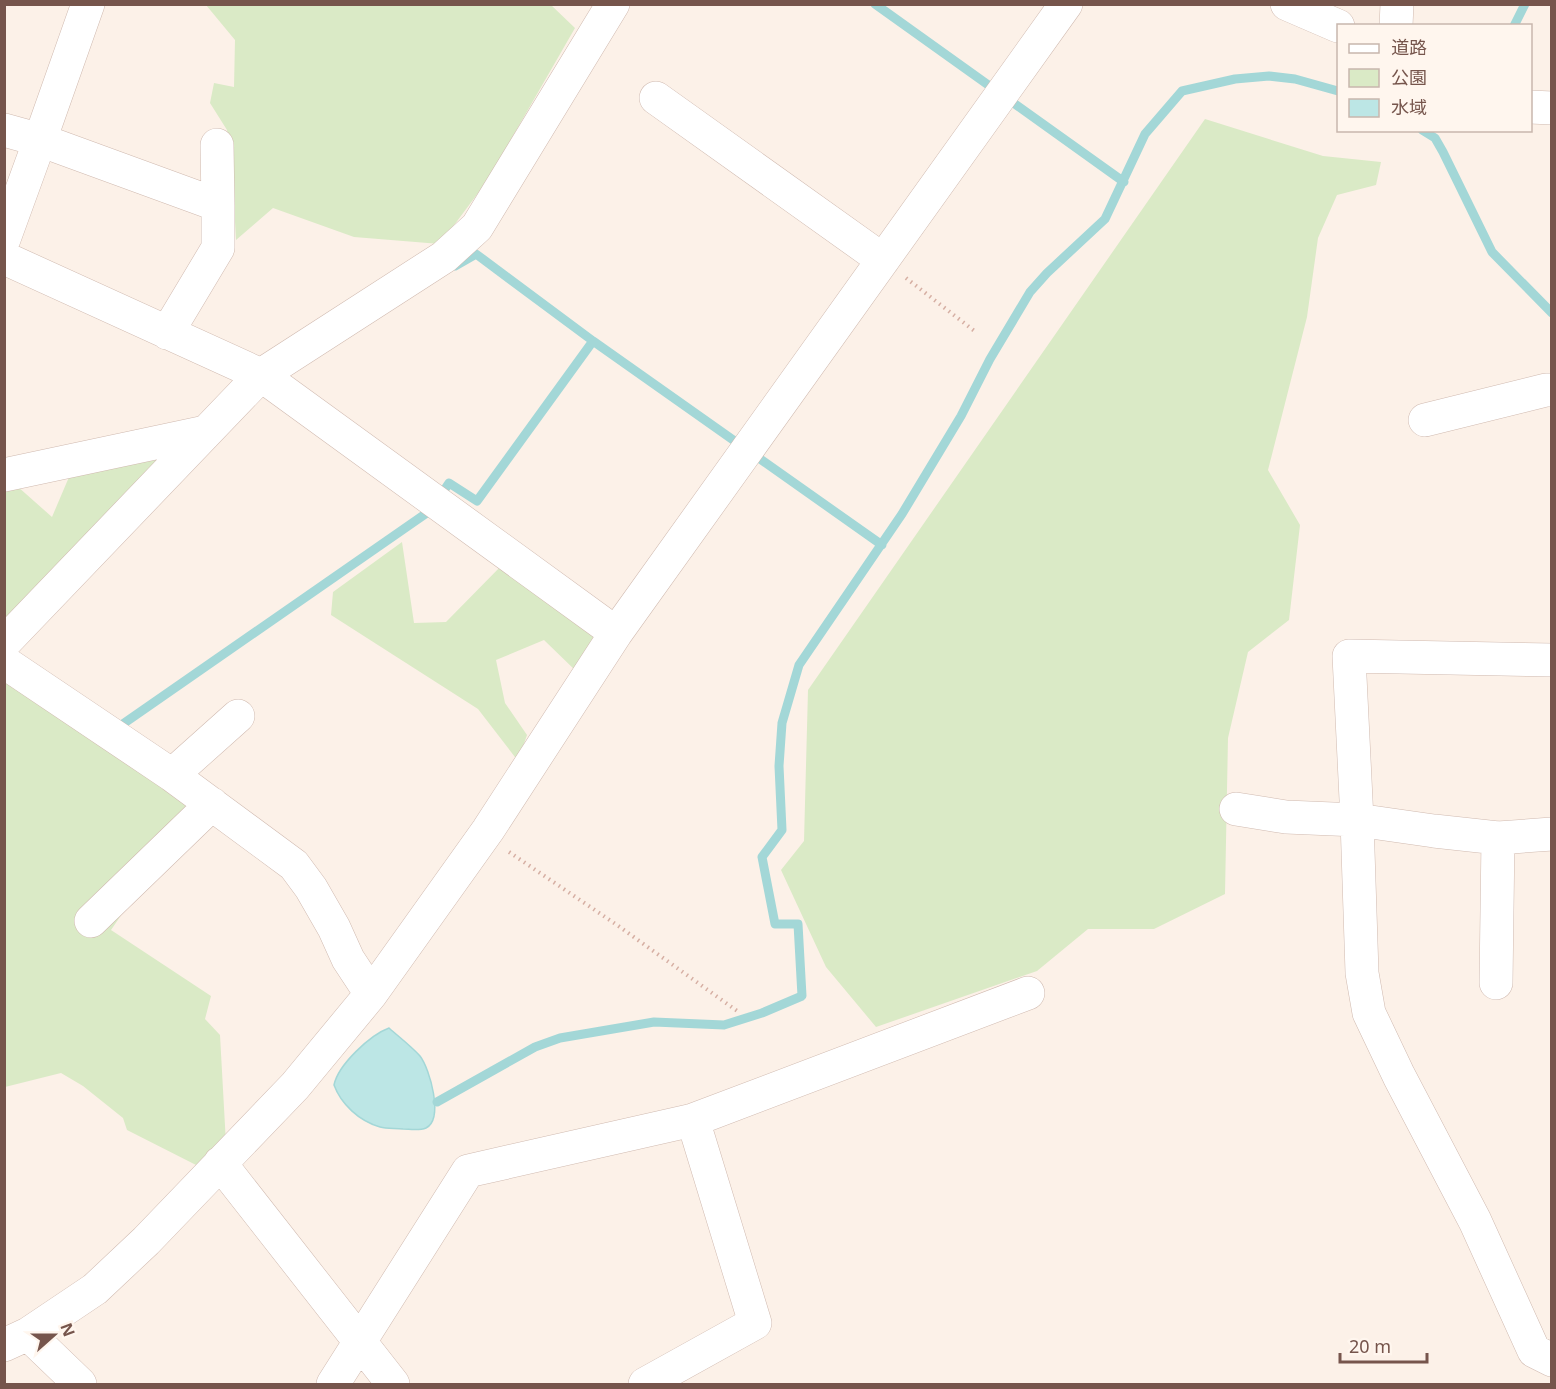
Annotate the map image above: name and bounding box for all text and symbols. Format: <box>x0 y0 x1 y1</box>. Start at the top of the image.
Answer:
legend <box>1337 24 1532 132</box>
text: 道路 <box>1391 35 1427 59</box>
text: 公園 <box>1391 65 1427 89</box>
text: 水域 <box>1391 95 1427 119</box>
north arrow <box>24 1305 84 1365</box>
text: N <box>55 1320 81 1340</box>
scale bar <box>1340 1326 1427 1364</box>
text: 20 m <box>1349 1334 1391 1358</box>

